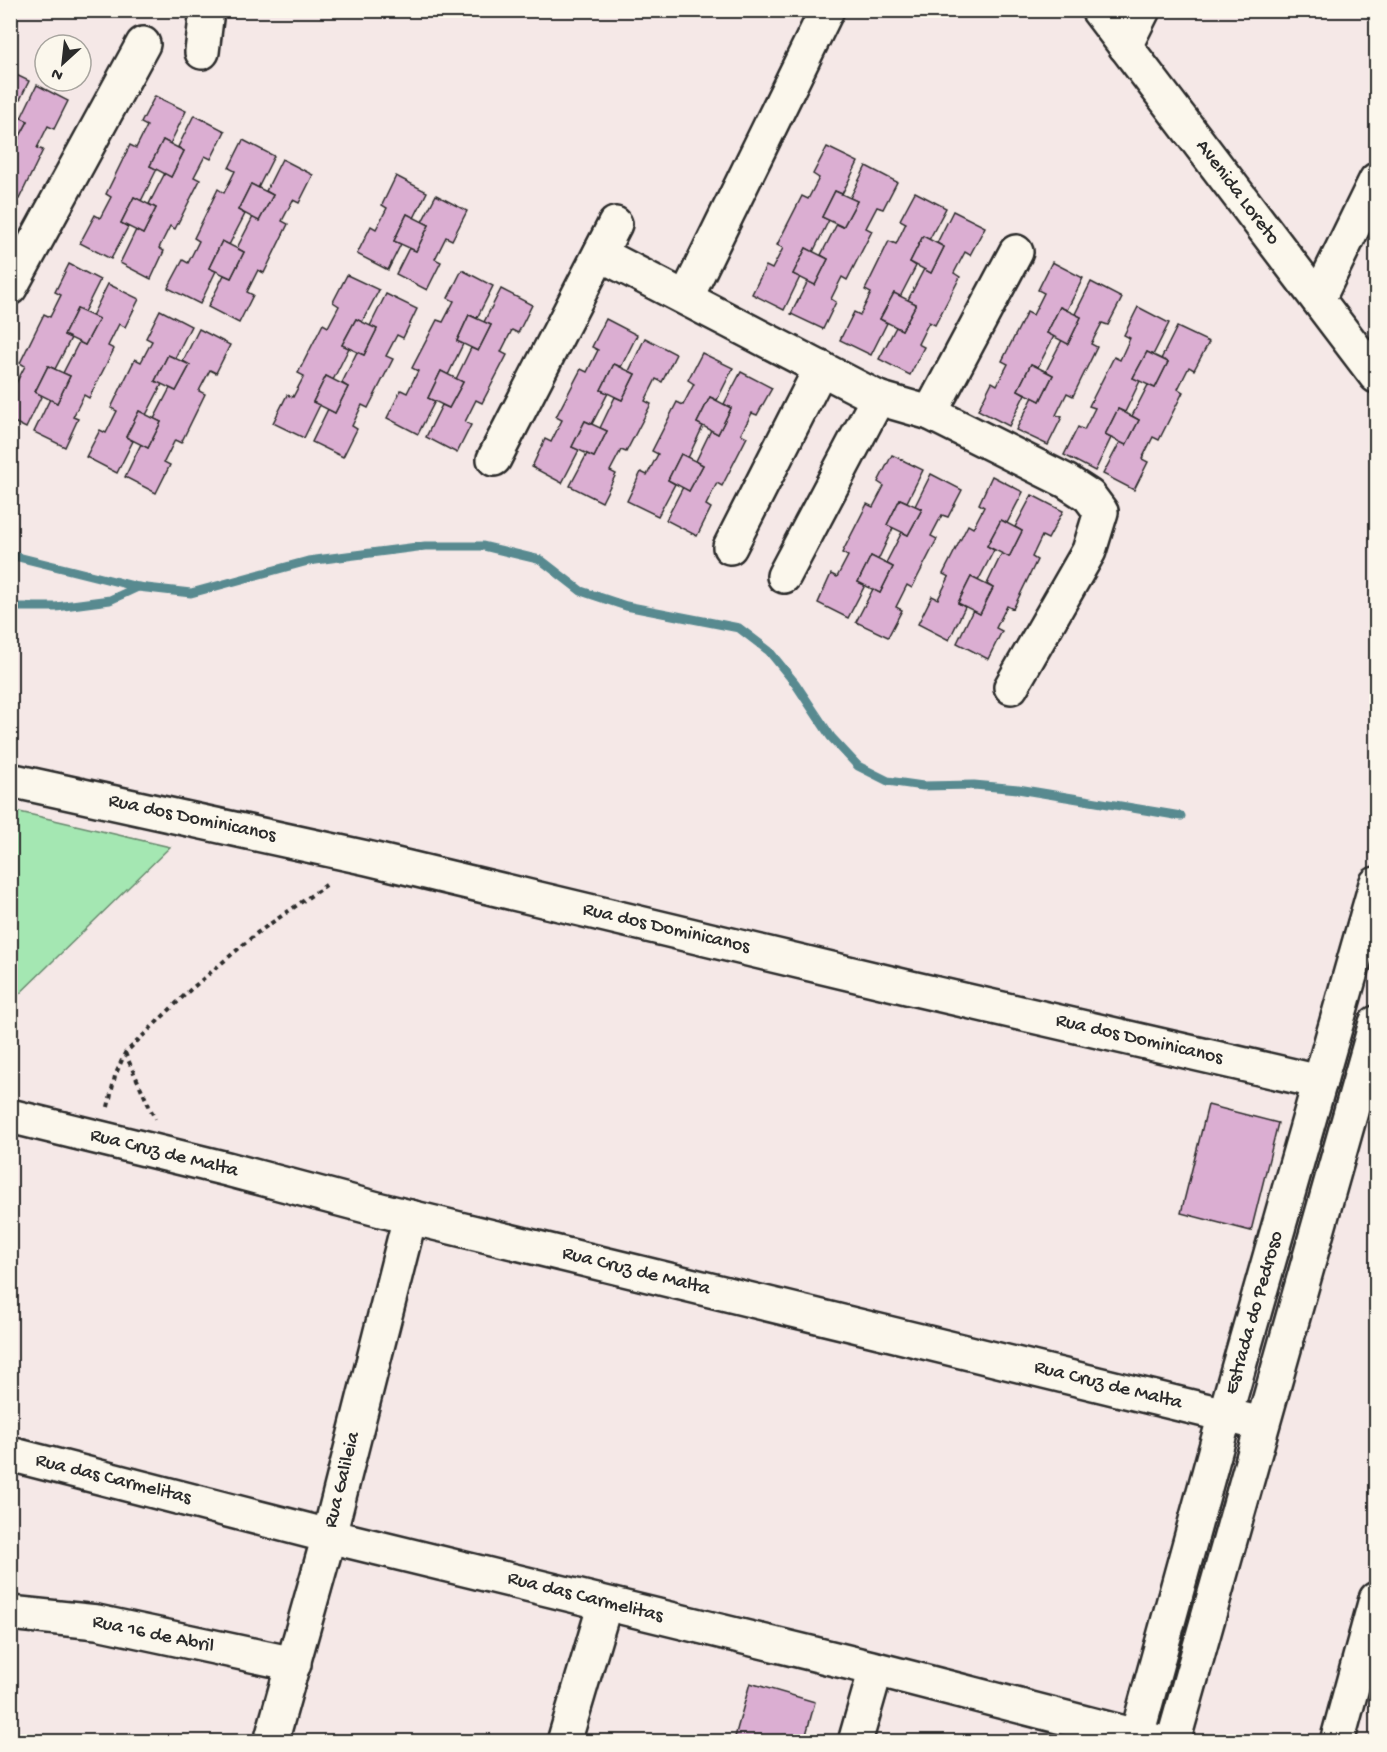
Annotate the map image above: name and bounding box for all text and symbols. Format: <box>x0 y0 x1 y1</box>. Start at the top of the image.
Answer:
north arrow <box>33 33 93 93</box>
text: N <box>48 62 67 84</box>
street label: Avenida Loreto <box>1190 136 1284 250</box>
street label: Rua dos Dominicanos <box>106 790 279 848</box>
street label: Rua dos Dominicanos <box>580 899 752 960</box>
street label: Rua dos Dominicanos <box>1053 1010 1225 1071</box>
street label: Rua Cruz de Malta <box>87 1124 241 1184</box>
street label: Estrada do Pedroso <box>1221 1229 1289 1397</box>
street label: Rua Cruz de Malta <box>559 1242 713 1302</box>
street label: Rua Cruz de Malta <box>1031 1356 1185 1416</box>
street label: Rua Galileia <box>320 1429 366 1530</box>
street label: Rua das Carmelitas <box>33 1450 194 1511</box>
street label: Rua das Carmelitas <box>505 1568 666 1629</box>
street label: Rua 16 de Abril <box>90 1611 216 1659</box>

